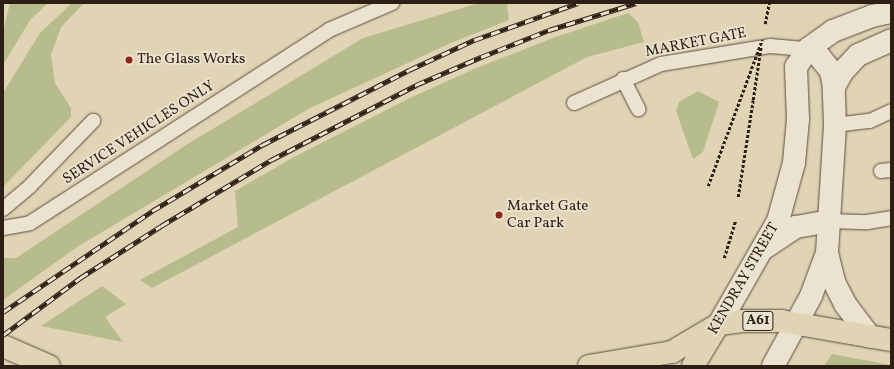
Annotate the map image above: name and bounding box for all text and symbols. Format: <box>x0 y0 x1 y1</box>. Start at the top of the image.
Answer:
street label: MARKET GATE <box>644 24 748 62</box>
place label: The Glass Works <box>137 51 246 69</box>
marker: The Glass Works <box>124 55 134 65</box>
street label: SERVICE VEHICLES ONLY <box>60 77 218 189</box>
place label: Market Gate Car Park <box>507 197 588 232</box>
marker: Market Gate Car Park <box>494 210 504 220</box>
street label: KENDRAY STREET <box>705 220 783 338</box>
road number: A61 <box>742 309 774 333</box>

